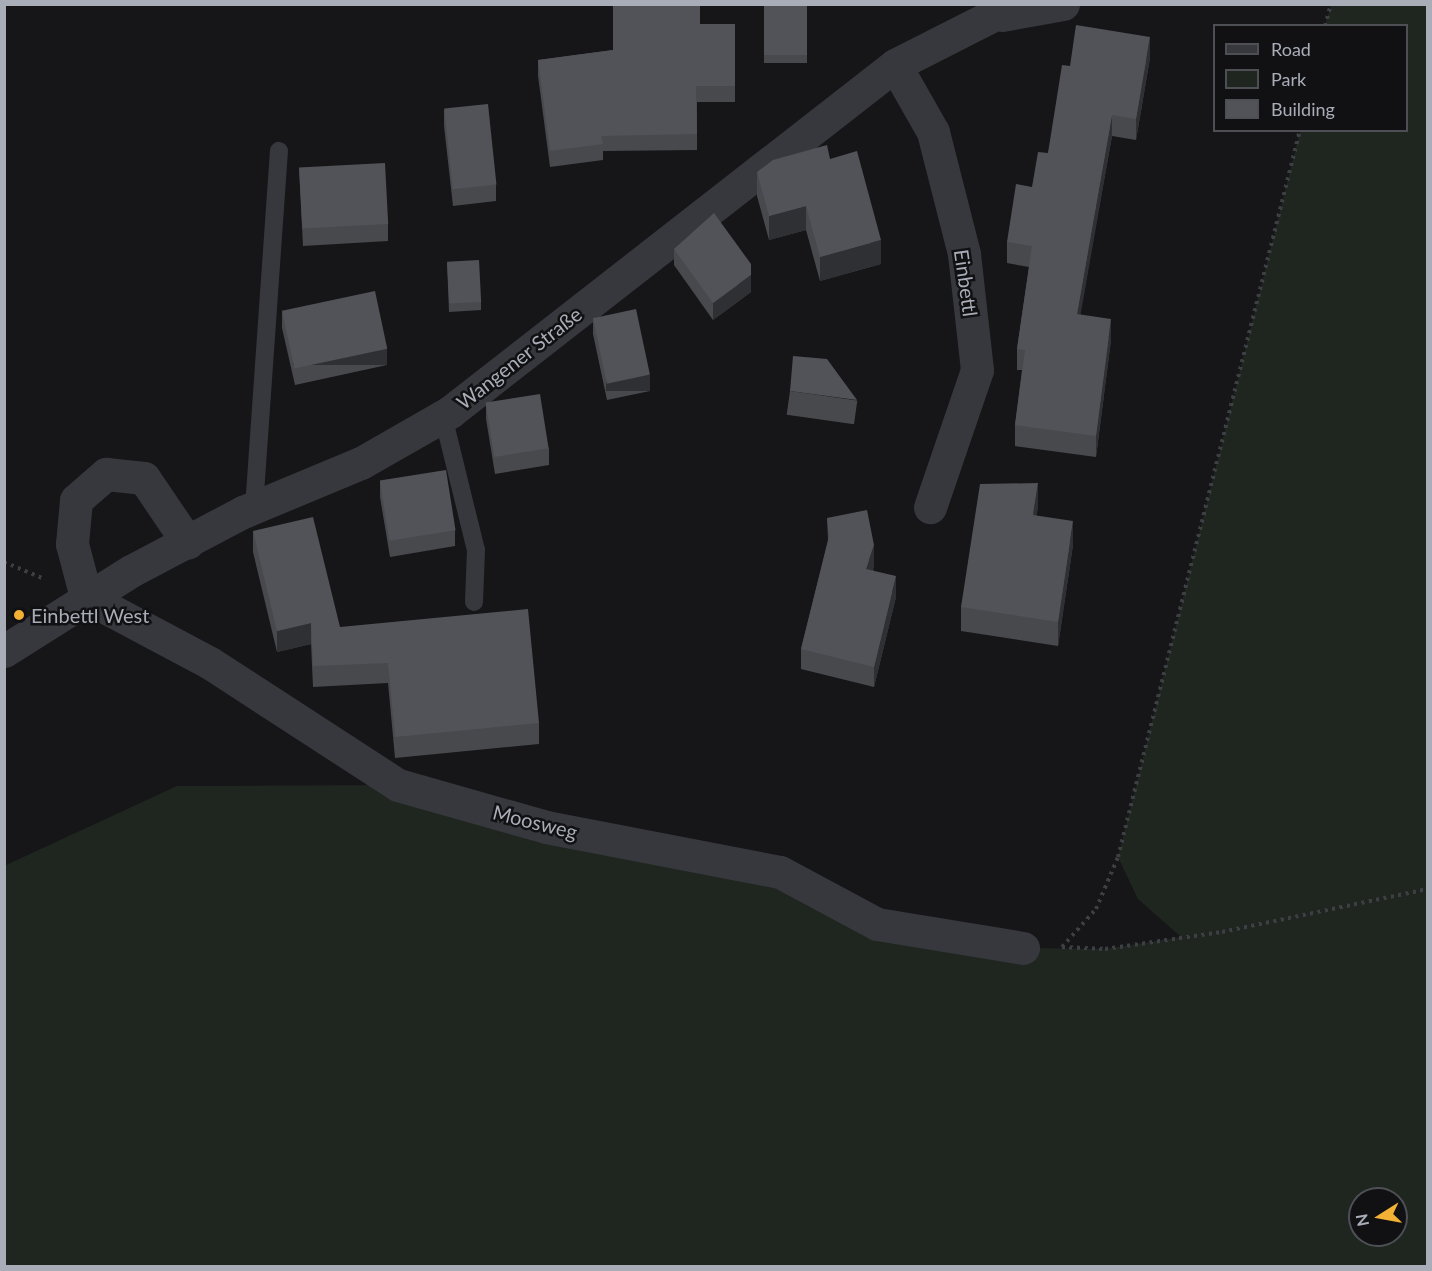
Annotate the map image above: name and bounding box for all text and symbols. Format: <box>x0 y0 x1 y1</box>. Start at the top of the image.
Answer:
legend <box>1213 24 1408 132</box>
text: Road <box>1271 38 1311 60</box>
text: Park <box>1271 68 1306 90</box>
text: Building <box>1271 98 1335 120</box>
street label: Einbettl <box>949 248 983 318</box>
street label: Wangener Straße <box>452 302 586 414</box>
place label: Einbettl West <box>31 603 150 627</box>
marker: Einbettl West <box>12 608 26 622</box>
street label: Moosweg <box>490 800 580 844</box>
north arrow <box>1348 1187 1408 1247</box>
text: N <box>1351 1212 1372 1228</box>

